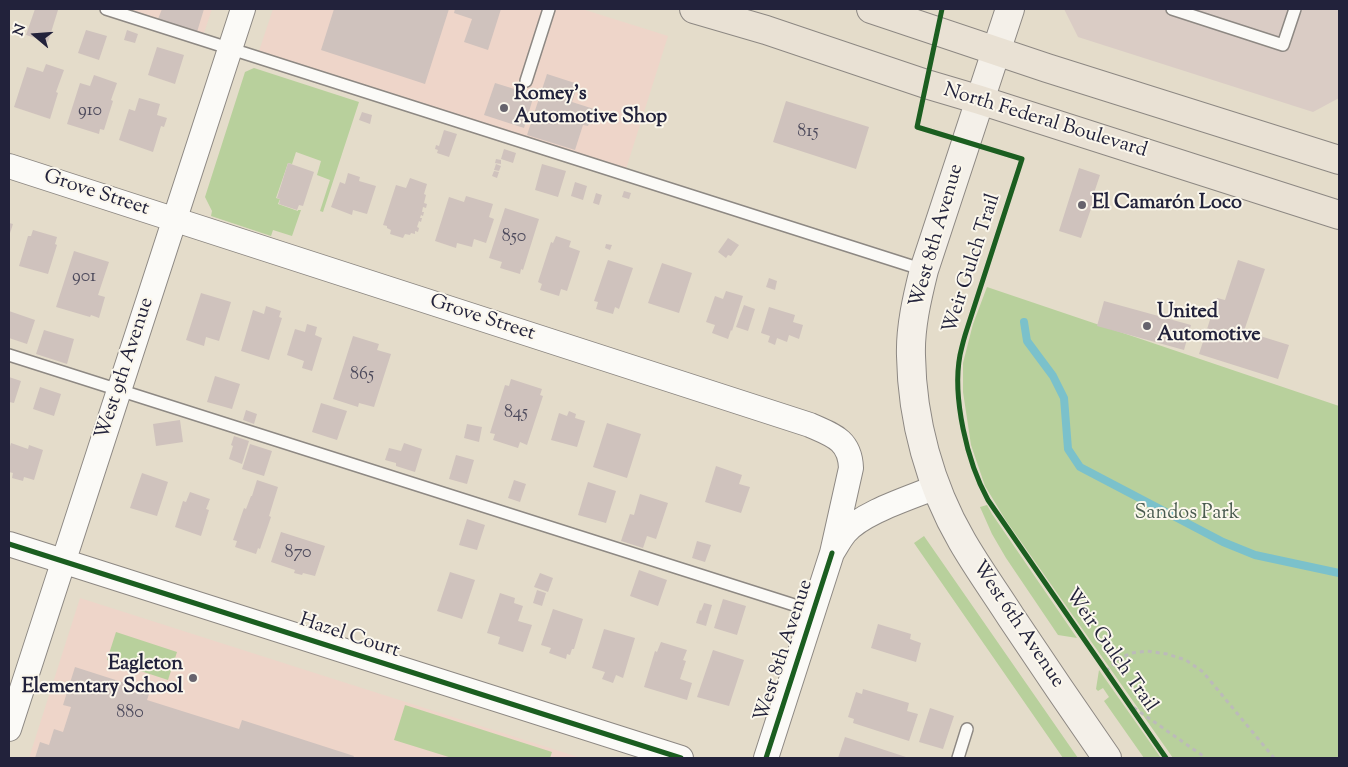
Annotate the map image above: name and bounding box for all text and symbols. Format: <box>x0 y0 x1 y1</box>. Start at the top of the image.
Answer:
north arrow <box>10 10 60 60</box>
text: N <box>9 22 32 39</box>
street label: North Federal Boulevard <box>940 80 1150 164</box>
place label: Romey's Automotive Shop <box>514 84 667 131</box>
house number: 910 <box>78 101 102 123</box>
marker: Romey's Automotive Shop <box>498 102 510 114</box>
house number: 815 <box>797 122 819 144</box>
street label: West 8th Avenue <box>906 161 970 311</box>
street label: Grove Street <box>40 166 152 222</box>
street label: Weir Gulch Trail <box>939 191 1007 337</box>
place label: El Camarón Loco <box>1092 193 1242 217</box>
marker: El Camarón Loco <box>1076 199 1088 211</box>
house number: 850 <box>502 227 526 249</box>
house number: 901 <box>72 267 96 289</box>
street label: Grove Street <box>426 291 538 347</box>
street label: West 9th Avenue <box>92 295 160 443</box>
place label: United Automotive <box>1157 302 1261 349</box>
marker: United Automotive <box>1141 320 1153 332</box>
house number: 865 <box>350 365 374 387</box>
house number: 845 <box>504 403 528 425</box>
park label: Sandos Park <box>1134 503 1240 527</box>
house number: 870 <box>284 543 312 565</box>
street label: West 6th Avenue <box>966 557 1068 693</box>
street label: West 8th Avenue <box>751 577 819 725</box>
street label: Weir Gulch Trail <box>1058 585 1162 717</box>
street label: Hazel Court <box>296 610 402 664</box>
place label: Eagleton Elementary School <box>22 654 183 701</box>
marker: Eagleton Elementary School <box>187 672 199 684</box>
house number: 880 <box>116 703 144 725</box>

